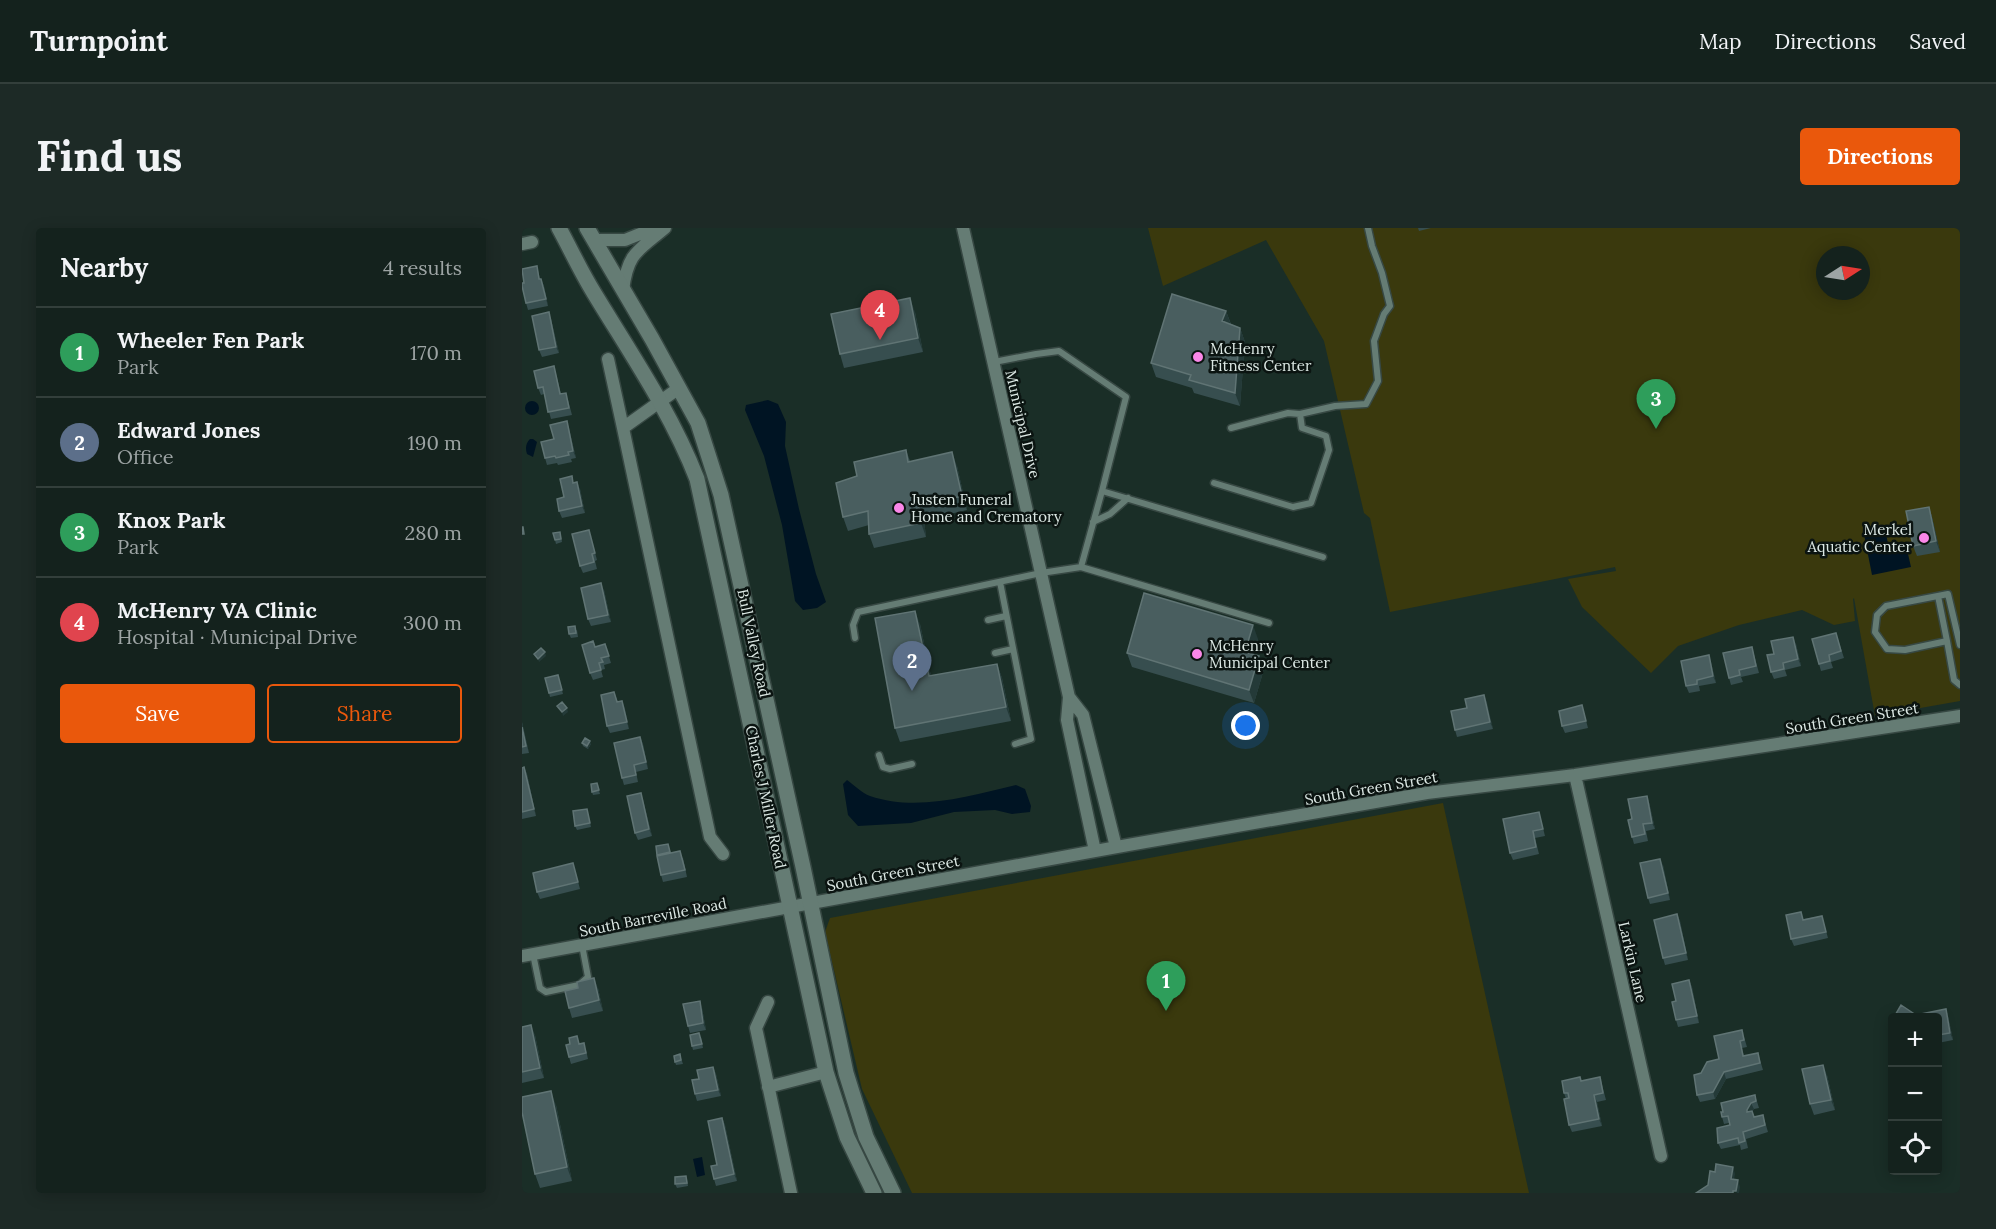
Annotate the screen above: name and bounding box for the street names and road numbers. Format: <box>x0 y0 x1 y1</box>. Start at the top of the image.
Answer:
street label: Municipal Drive <box>1001 368 1045 480</box>
street label: Bull Valley Road <box>733 587 775 699</box>
street label: South Green Street <box>1784 698 1920 738</box>
street label: Charles J Miller Road <box>742 724 790 870</box>
street label: South Green Street <box>1303 767 1439 809</box>
street label: South Green Street <box>825 851 961 895</box>
street label: South Barreville Road <box>578 893 728 941</box>
street label: Larkin Lane <box>1614 920 1652 1004</box>

